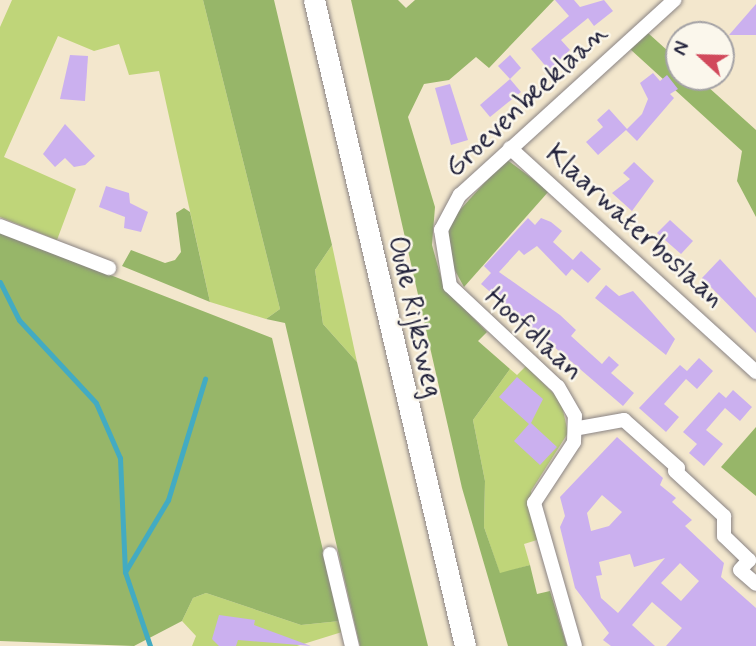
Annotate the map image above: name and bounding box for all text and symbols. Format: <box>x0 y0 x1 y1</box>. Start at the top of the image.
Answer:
street label: Groevenbeeklaan <box>439 17 615 185</box>
north arrow <box>665 21 735 91</box>
text: N <box>668 38 696 59</box>
street label: Klaarwaterboslaan <box>538 138 730 316</box>
street label: Oude Rijksweg <box>379 232 449 402</box>
street label: Hoofdlaan <box>477 281 589 389</box>

